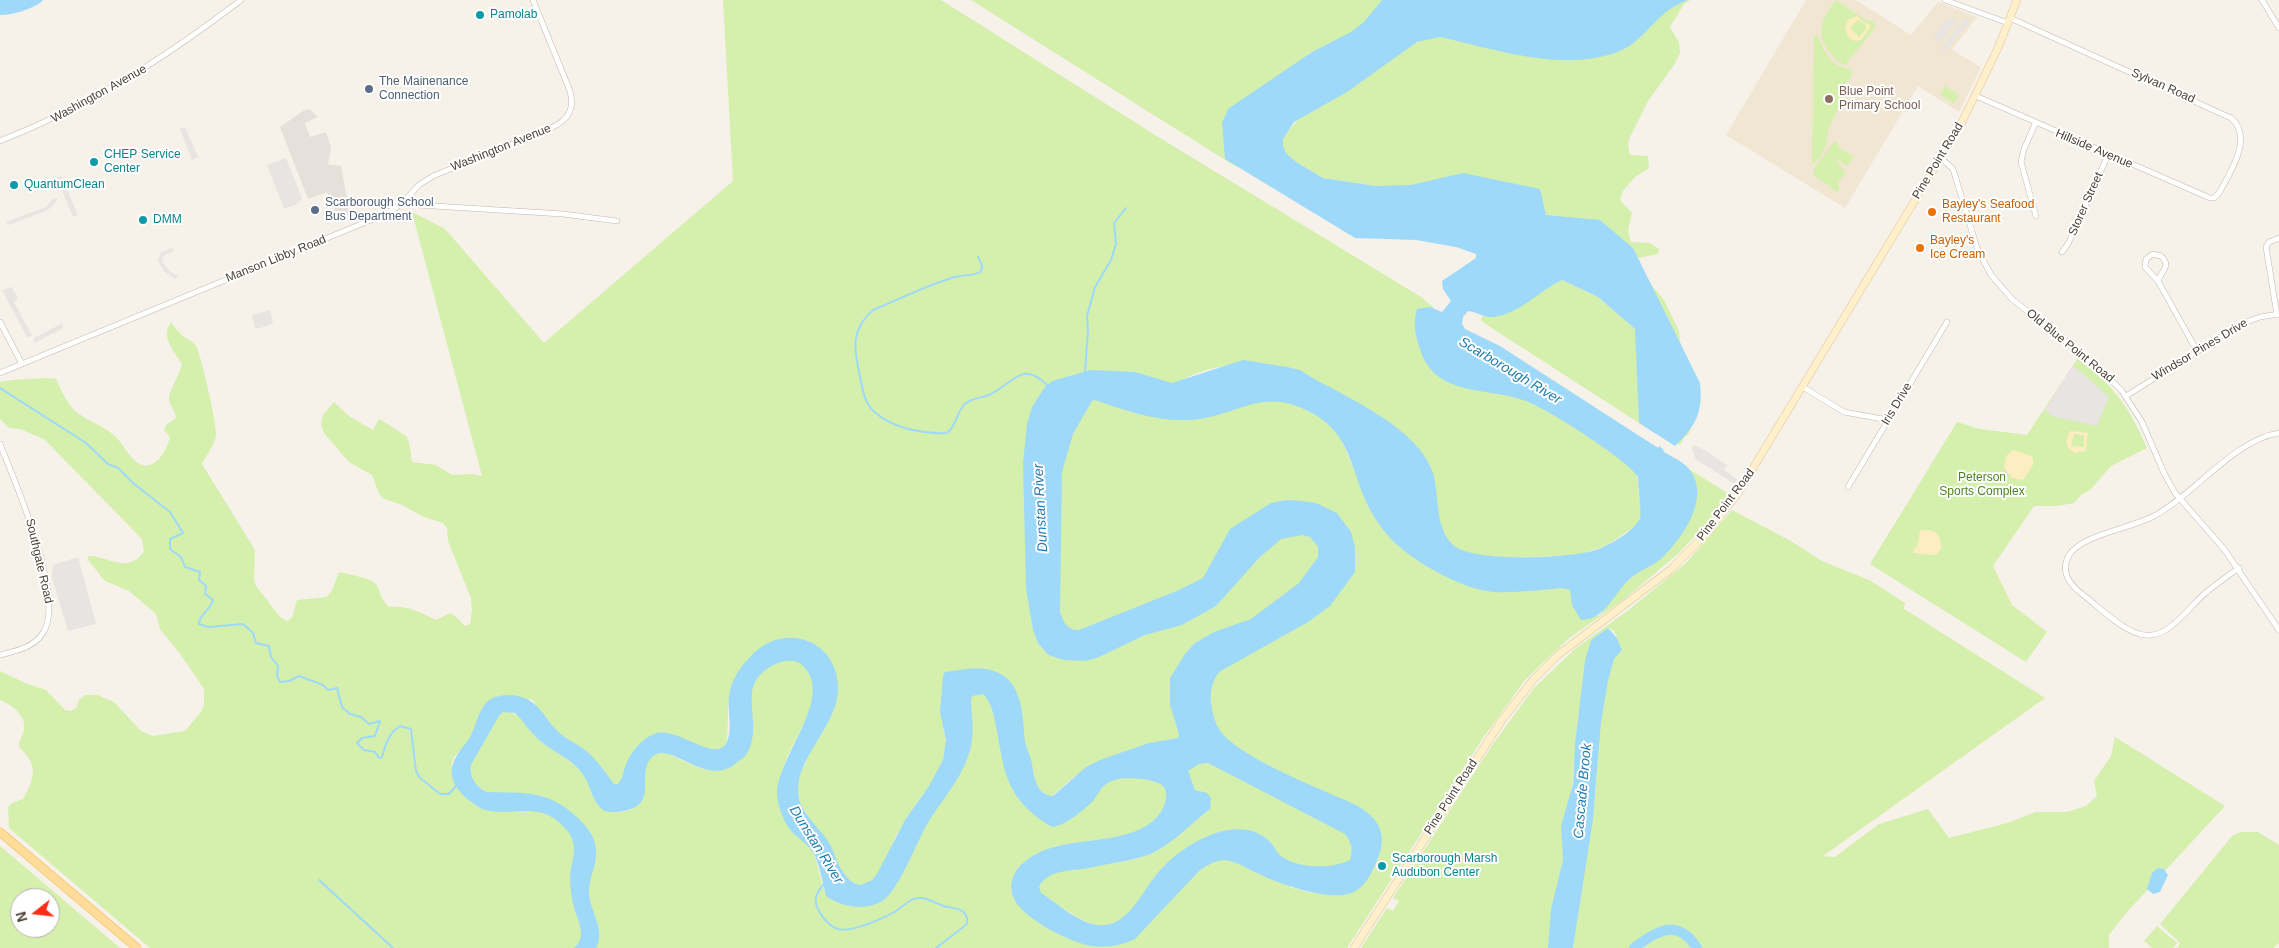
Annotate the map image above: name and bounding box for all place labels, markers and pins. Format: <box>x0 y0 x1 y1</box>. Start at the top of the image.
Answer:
place label: Pamolab <box>490 8 537 22</box>
marker: Pamolab <box>474 9 486 21</box>
place label: The Mainenance Connection <box>379 75 468 103</box>
marker: The Mainenance Connection <box>363 83 375 95</box>
place label: Blue Point Primary School <box>1839 85 1920 113</box>
marker: Blue Point Primary School <box>1823 93 1835 105</box>
place label: CHEP Service Center <box>104 148 181 176</box>
marker: CHEP Service Center <box>88 156 100 168</box>
place label: QuantumClean <box>24 178 105 192</box>
marker: QuantumClean <box>8 179 20 191</box>
place label: Scarborough School Bus Department <box>325 196 434 224</box>
place label: Bayley's Seafood Restaurant <box>1942 198 2034 226</box>
marker: Scarborough School Bus Department <box>309 204 321 216</box>
marker: Bayley's Seafood Restaurant <box>1926 206 1938 218</box>
place label: DMM <box>153 213 182 227</box>
marker: DMM <box>137 214 149 226</box>
place label: Bayley's Ice Cream <box>1930 234 1985 262</box>
marker: Bayley's Ice Cream <box>1914 242 1926 254</box>
place label: Scarborough Marsh Audubon Center <box>1392 852 1497 880</box>
marker: Scarborough Marsh Audubon Center <box>1376 860 1388 872</box>

